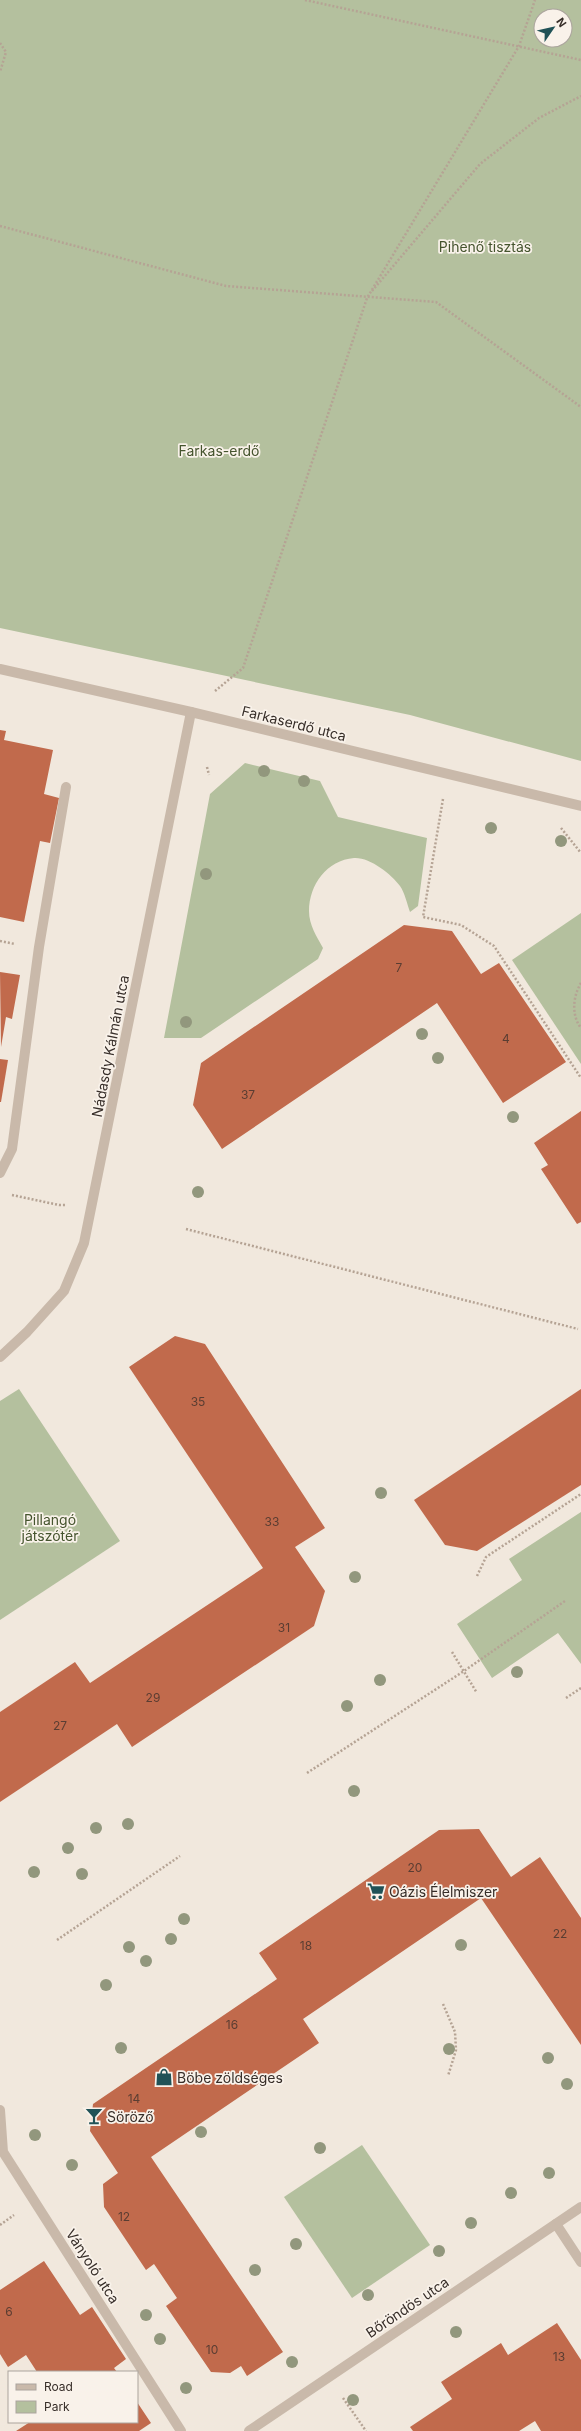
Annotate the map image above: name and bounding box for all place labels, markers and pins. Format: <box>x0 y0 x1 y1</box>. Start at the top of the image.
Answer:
supermarket icon: Oázis Élelmiszer <box>366 1881 386 1901</box>
place label: Oázis Élelmiszer <box>389 1883 497 1900</box>
shop icon: Böbe zöldséges <box>154 2067 174 2087</box>
place label: Böbe zöldséges <box>177 2069 283 2086</box>
bar icon: Söröző <box>84 2106 104 2126</box>
place label: Söröző <box>107 2108 154 2125</box>

